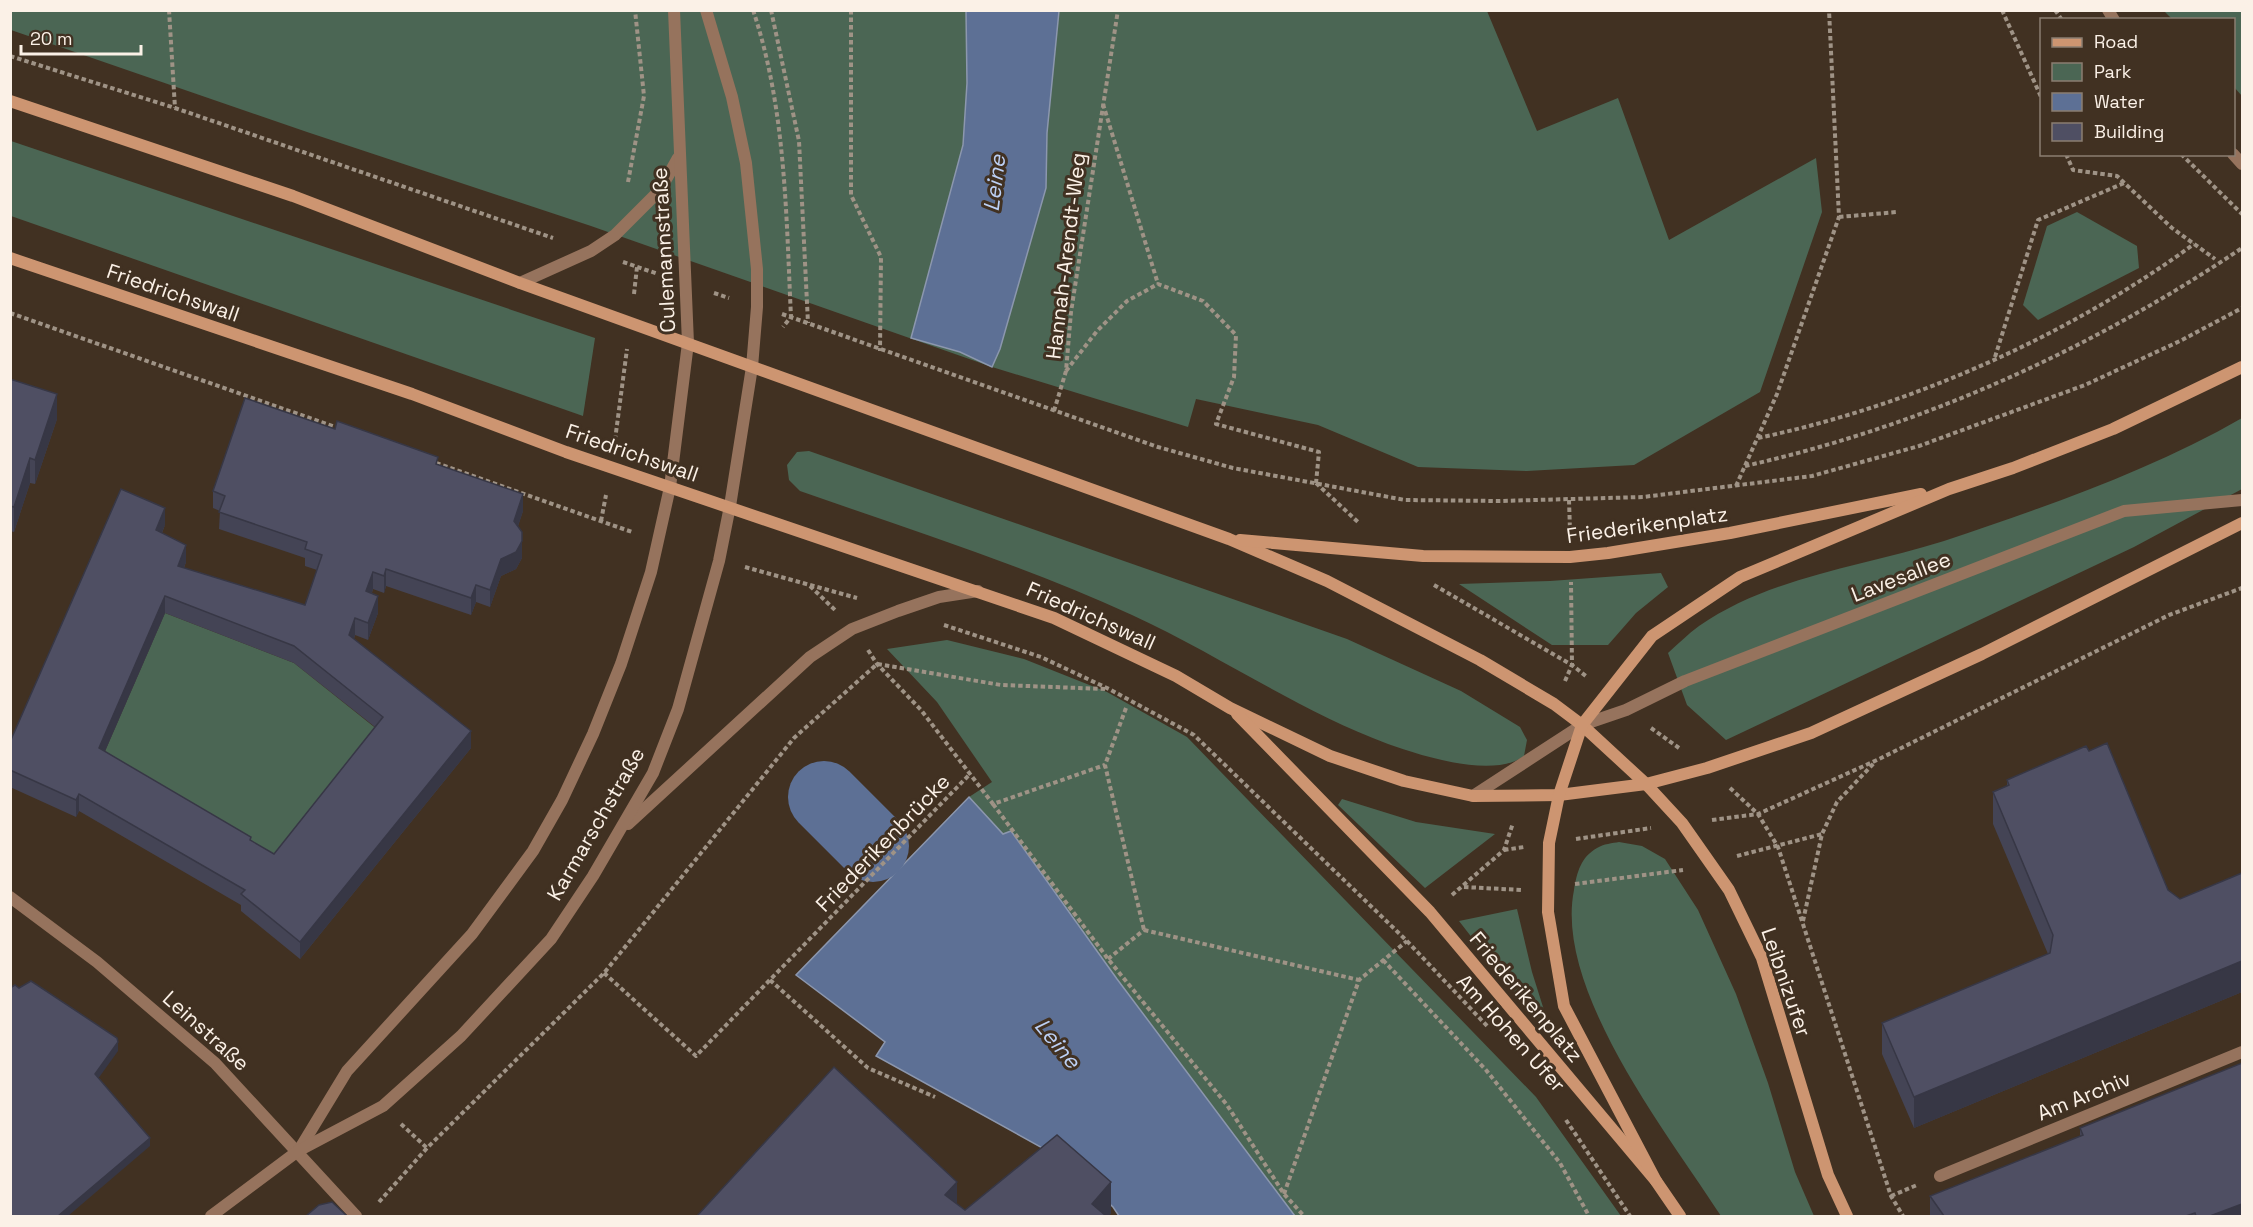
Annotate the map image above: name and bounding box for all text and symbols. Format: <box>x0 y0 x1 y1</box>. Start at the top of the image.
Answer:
scale bar <box>21 18 141 56</box>
legend <box>2040 18 2235 156</box>
text: 20 m <box>30 27 73 50</box>
text: Road <box>2094 30 2138 53</box>
text: Park <box>2094 60 2132 83</box>
text: Water <box>2094 90 2145 113</box>
text: Building <box>2094 120 2164 143</box>
street label: Hannah-Arendt-Weg <box>1039 151 1092 361</box>
water label: Leine <box>977 152 1011 213</box>
street label: Culemannstraße <box>646 167 681 333</box>
street label: Friedrichswall <box>103 257 243 328</box>
street label: Friedrichswall <box>562 417 702 488</box>
street label: Friederikenplatz <box>1565 500 1729 549</box>
street label: Lavesallee <box>1847 545 1954 608</box>
street label: Friedrichswall <box>1022 575 1160 656</box>
street label: Karmarschstraße <box>541 742 650 905</box>
street label: Friederikenbrücke <box>810 768 956 917</box>
street label: Leibnizufer <box>1755 924 1818 1040</box>
street label: Friederikenplatz <box>1464 926 1589 1068</box>
street label: Am Hohen Ufer <box>1451 968 1572 1098</box>
street label: Leinstraße <box>157 985 255 1077</box>
water label: Leine <box>1029 1012 1088 1075</box>
street label: Am Archiv <box>2033 1064 2135 1127</box>

